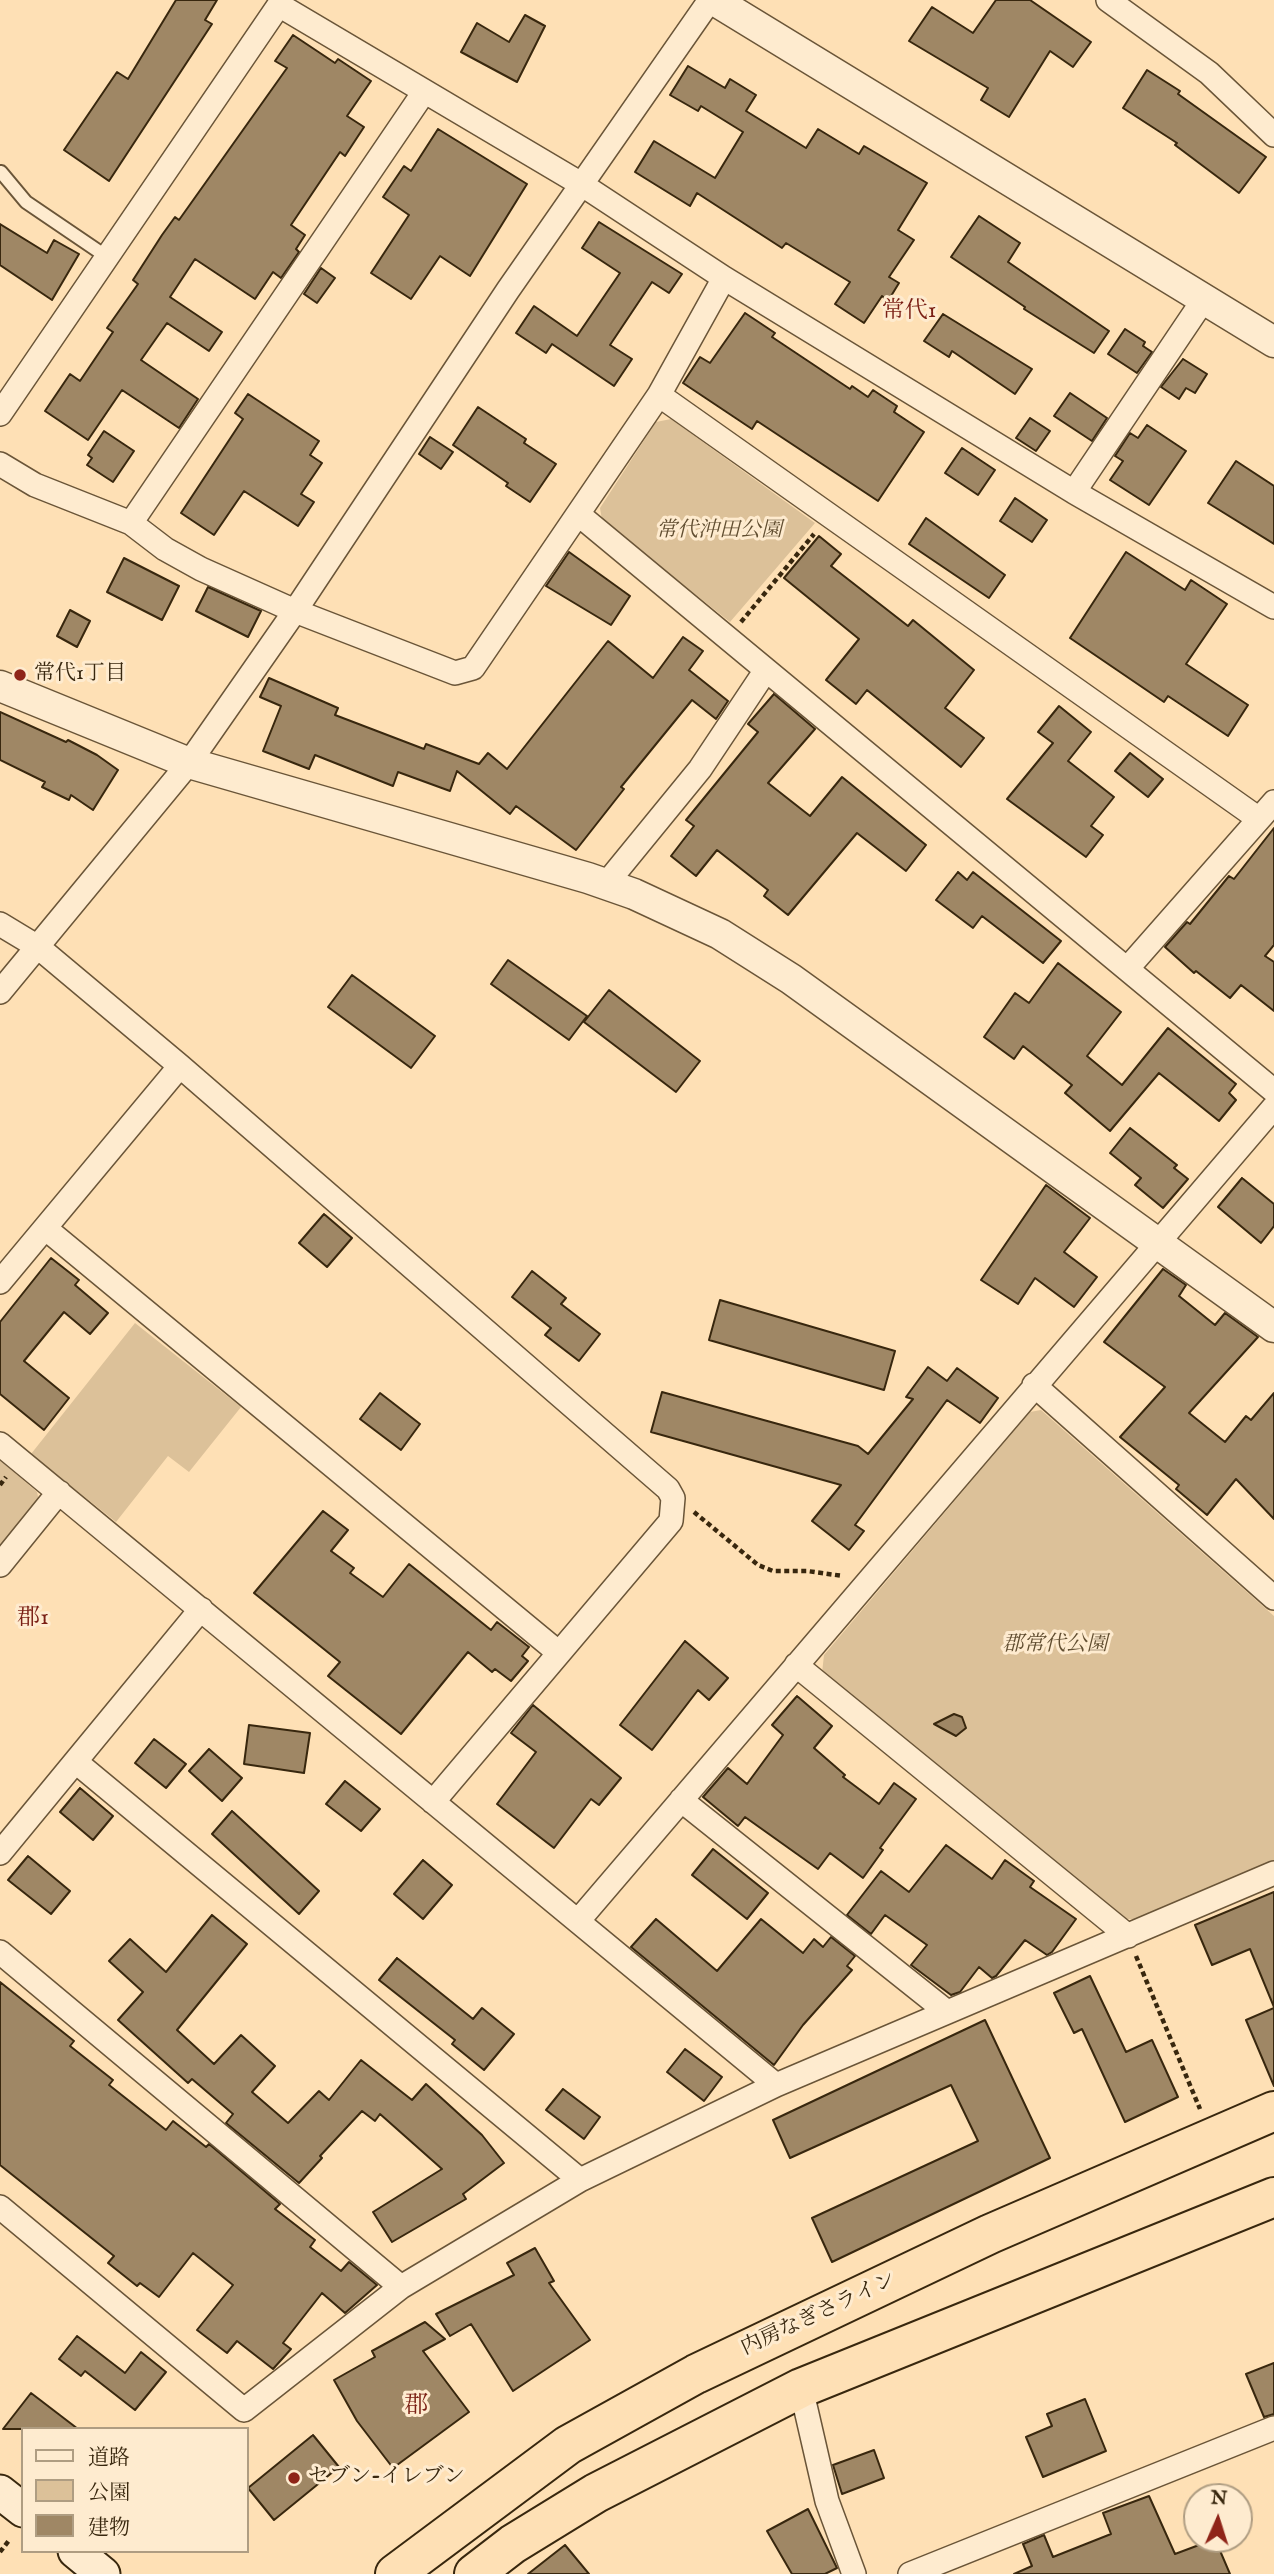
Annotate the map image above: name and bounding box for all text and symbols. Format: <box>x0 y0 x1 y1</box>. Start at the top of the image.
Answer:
district label: 常代1 <box>882 298 936 326</box>
park label: 常代沖田公園 <box>656 519 782 545</box>
place label: 常代1丁目 <box>34 662 126 688</box>
marker: 常代1丁目 <box>12 667 28 683</box>
district label: 郡1 <box>17 1605 49 1633</box>
park label: 郡常代公園 <box>1003 1633 1107 1659</box>
street label: 内房なぎさライン <box>738 2268 900 2362</box>
district label: 郡 <box>404 2393 428 2421</box>
legend <box>21 2427 248 2553</box>
text: 道路 <box>88 2445 130 2472</box>
place label: セブン-イレブン <box>308 2465 465 2491</box>
marker: セブン-イレブン <box>286 2470 302 2486</box>
text: 公園 <box>88 2480 130 2507</box>
north arrow <box>1183 2483 1253 2553</box>
text: N <box>1210 2487 1228 2511</box>
text: 建物 <box>88 2515 130 2542</box>

